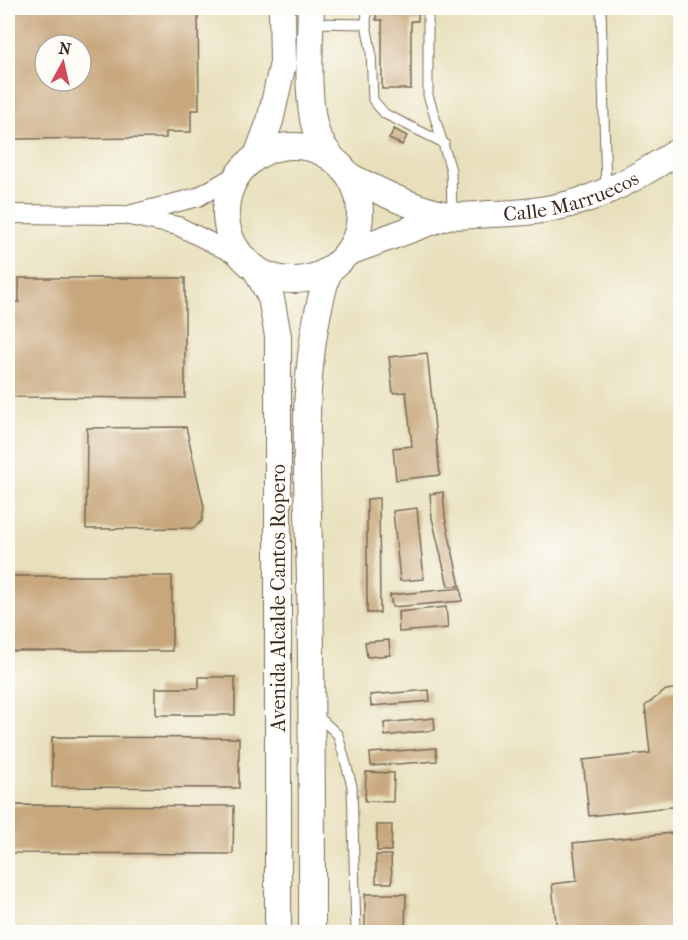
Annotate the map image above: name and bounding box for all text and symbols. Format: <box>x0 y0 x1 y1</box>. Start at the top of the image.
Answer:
north arrow <box>33 33 93 93</box>
text: N <box>58 38 73 59</box>
street label: Calle Marruecos <box>503 166 642 225</box>
street label: Avenida Alcalde Cantos Ropero <box>267 464 290 733</box>

